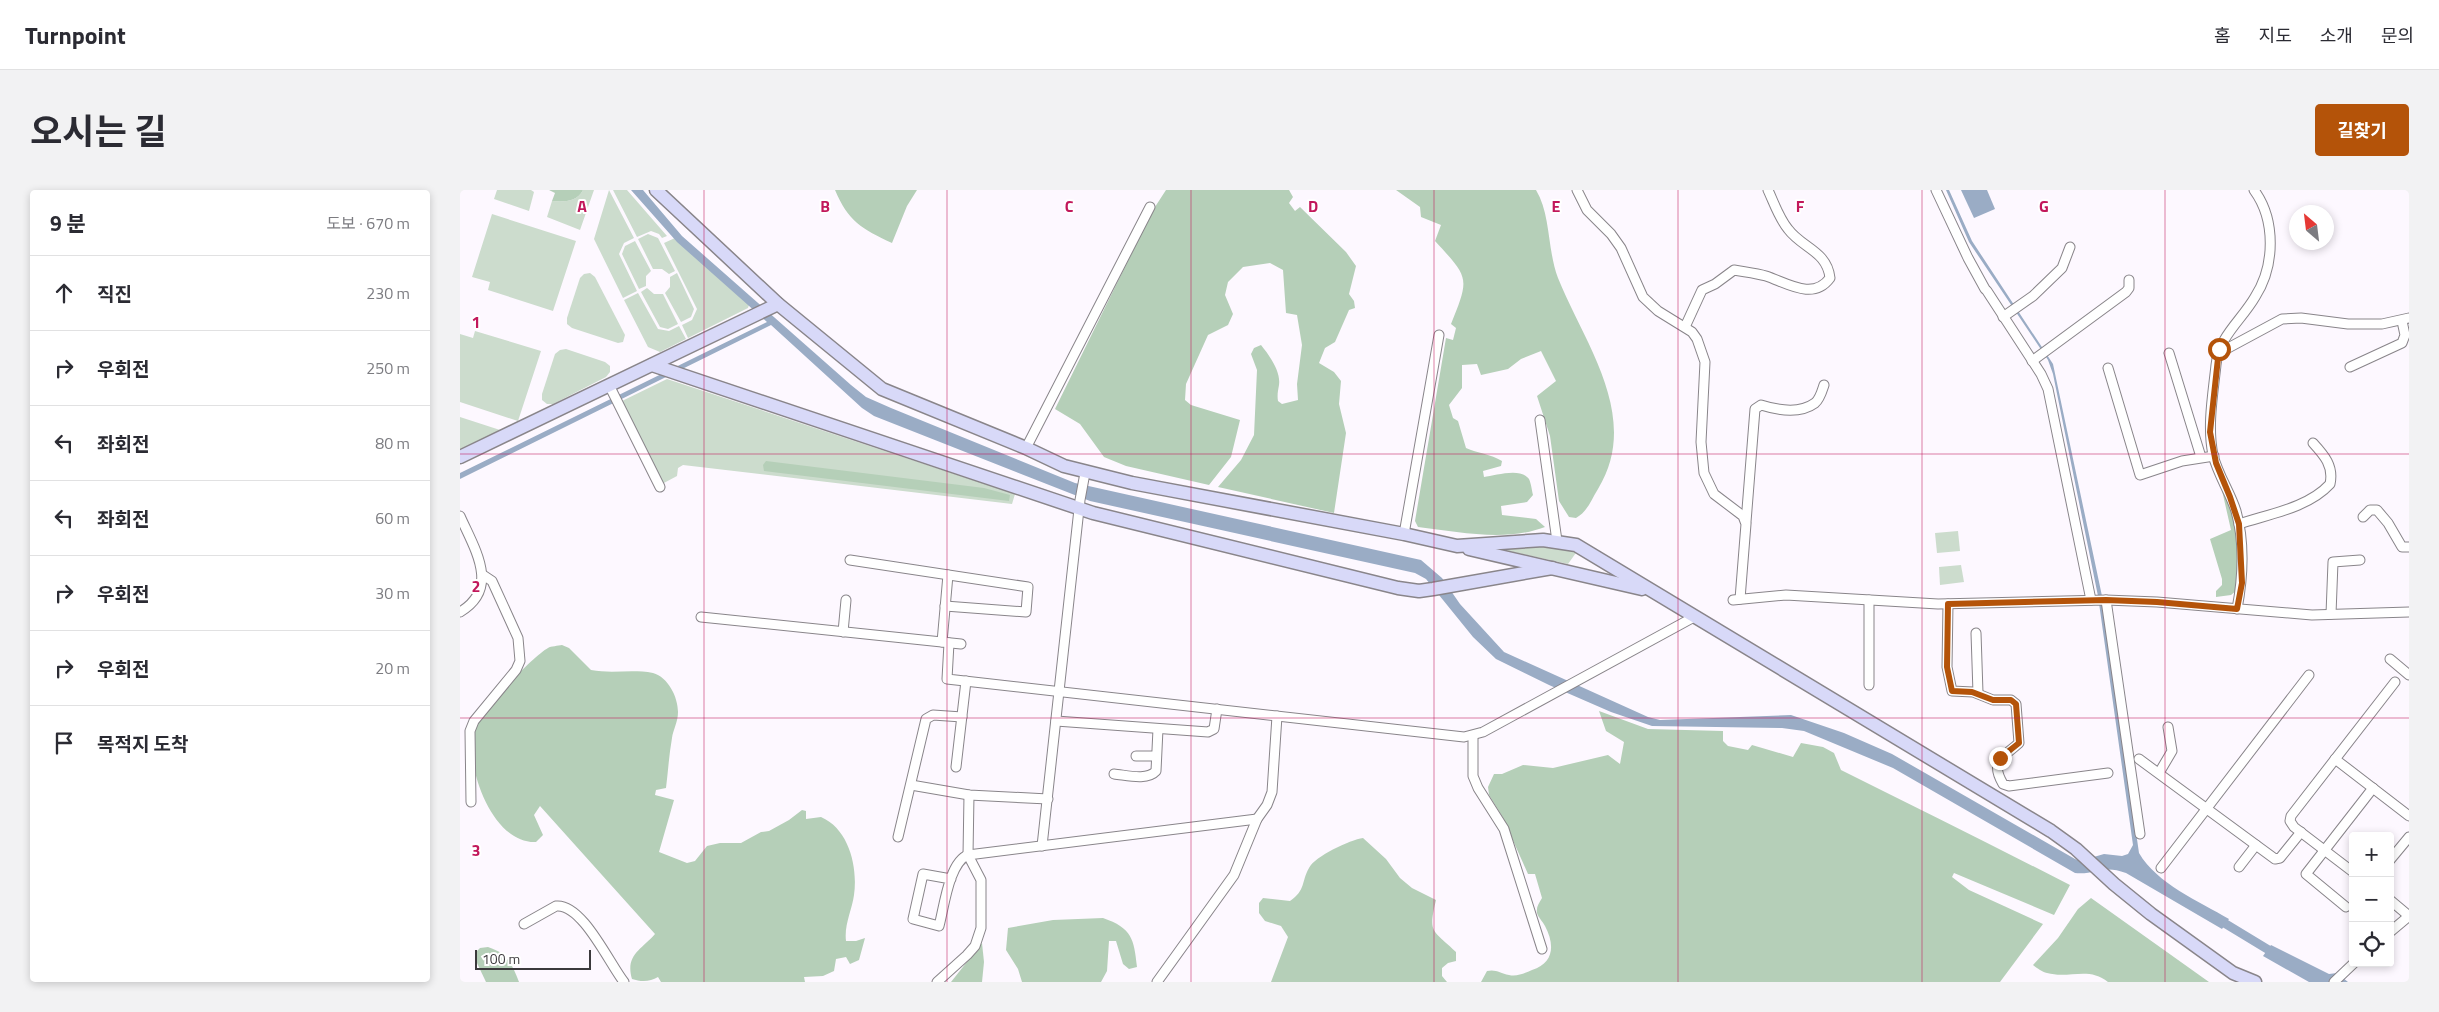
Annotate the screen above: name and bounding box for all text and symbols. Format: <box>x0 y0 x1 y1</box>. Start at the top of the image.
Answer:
text: Turnpoint <box>25 17 126 53</box>
text: 홈 <box>2214 22 2231 49</box>
text: 지도 <box>2259 22 2292 49</box>
text: 소개 <box>2320 22 2353 49</box>
text: 문의 <box>2381 22 2414 49</box>
text: 오시는 길 <box>30 104 167 158</box>
button: 길찾기 <box>2315 104 2409 156</box>
text: A <box>577 194 587 218</box>
text: B <box>820 194 830 218</box>
text: C <box>1065 194 1074 218</box>
text: D <box>1308 194 1318 218</box>
text: E <box>1552 194 1561 218</box>
text: F <box>1796 194 1805 218</box>
text: G <box>2039 194 2049 218</box>
north arrow <box>2289 205 2334 250</box>
text: 9 분 <box>50 207 86 239</box>
text: 도보 · 670 m <box>326 211 410 235</box>
icon: ahead <box>50 279 78 307</box>
text: 직진 <box>97 279 132 308</box>
text: 230 m <box>366 281 410 305</box>
text: 1 <box>472 310 480 334</box>
route start <box>2208 338 2231 361</box>
icon: right <box>50 354 78 382</box>
text: 우회전 <box>97 354 149 383</box>
text: 250 m <box>366 356 410 380</box>
icon: left <box>50 429 78 457</box>
text: 좌회전 <box>97 429 149 458</box>
text: 80 m <box>375 431 410 455</box>
icon: left <box>50 504 78 532</box>
text: 좌회전 <box>97 504 149 533</box>
text: 60 m <box>375 506 410 530</box>
text: 2 <box>472 574 480 598</box>
icon: right <box>50 579 78 607</box>
text: 우회전 <box>97 579 149 608</box>
text: 30 m <box>375 581 410 605</box>
icon: right <box>50 654 78 682</box>
text: 우회전 <box>97 654 149 683</box>
text: 20 m <box>375 656 410 680</box>
icon: arrive <box>50 729 78 757</box>
text: 목적지 도착 <box>97 729 189 758</box>
route end <box>1989 747 2012 770</box>
map controls <box>2349 832 2394 967</box>
button: + <box>2349 832 2394 877</box>
text: 3 <box>472 838 480 862</box>
button: − <box>2349 877 2394 922</box>
button: locate <box>2349 922 2394 967</box>
scale bar <box>475 947 591 970</box>
text: 100 m <box>482 948 520 969</box>

